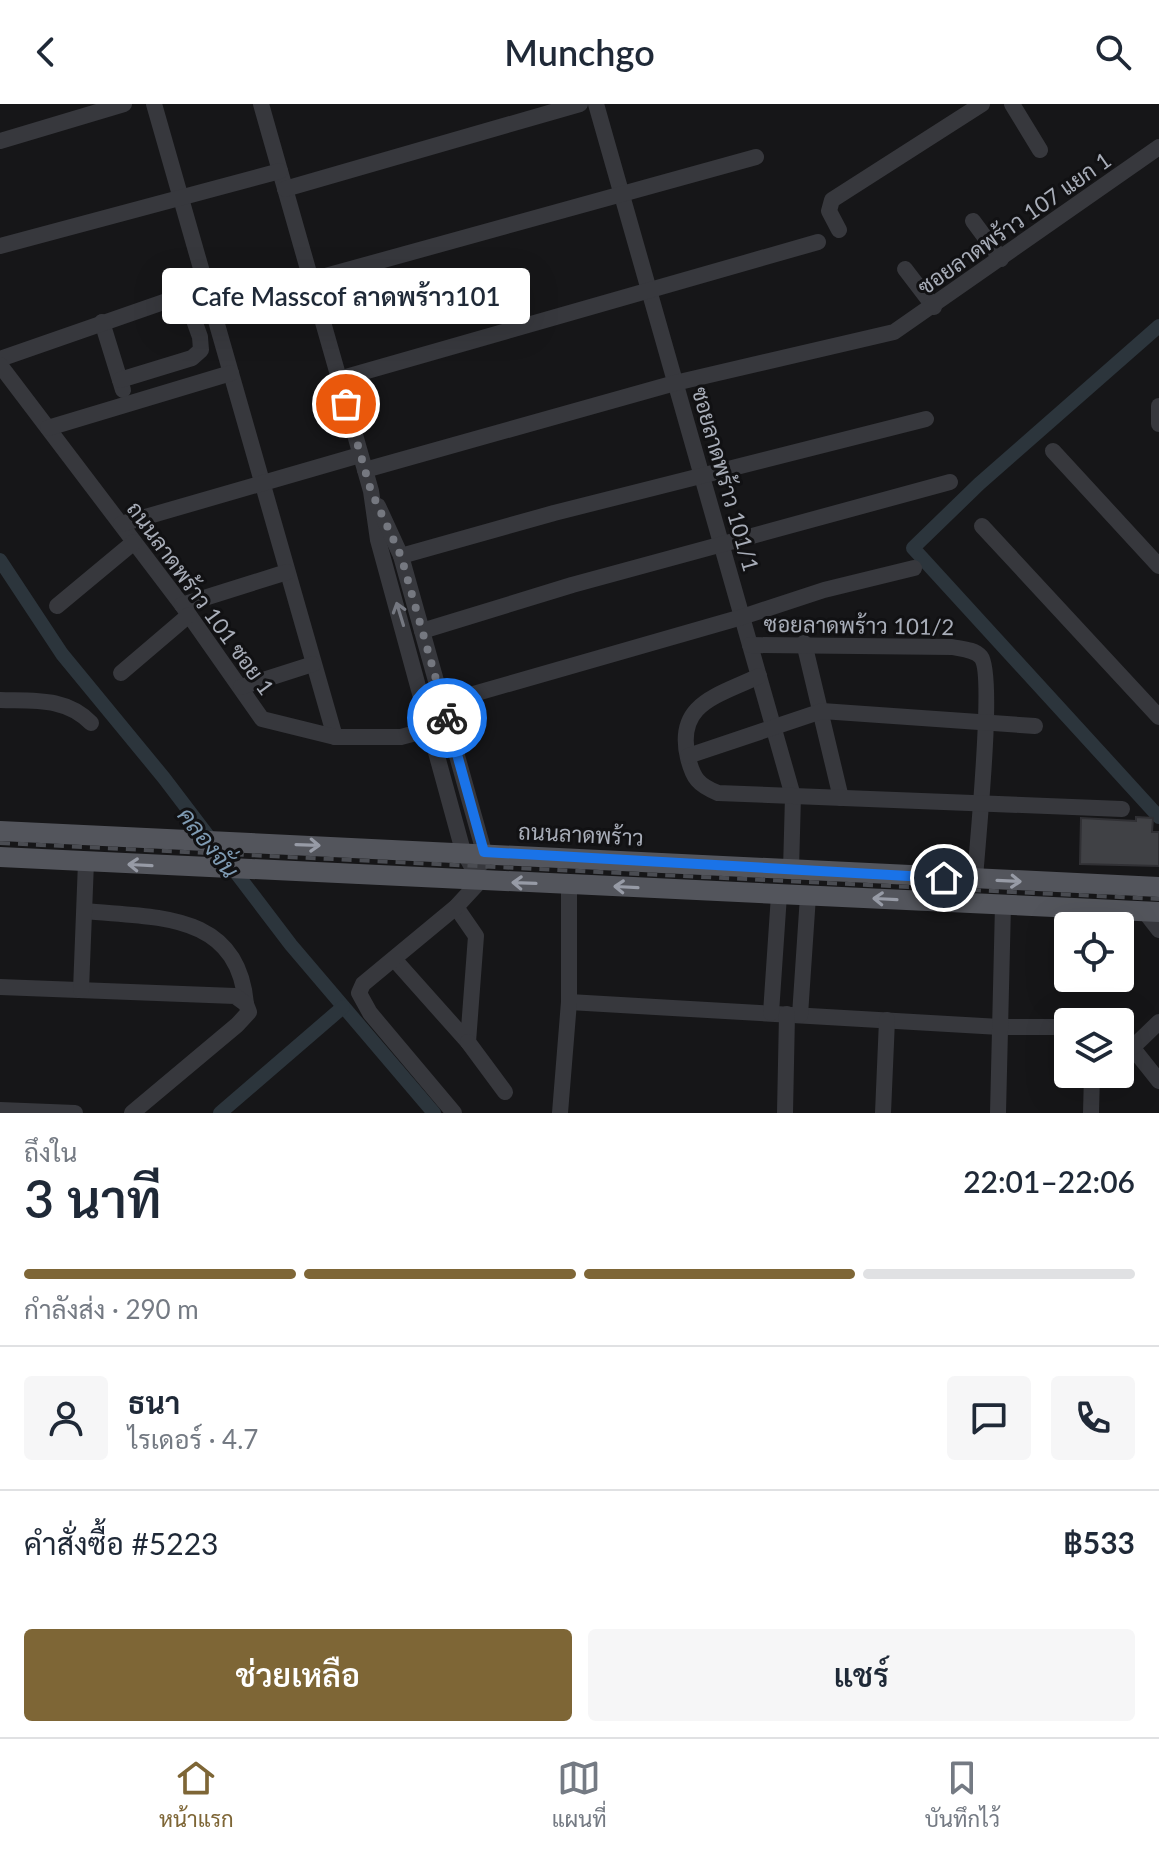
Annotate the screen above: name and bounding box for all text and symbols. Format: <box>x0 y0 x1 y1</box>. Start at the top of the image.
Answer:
icon: back <box>24 30 68 74</box>
text: Munchgo <box>504 30 655 74</box>
icon: search <box>1091 30 1135 74</box>
street label: ซอยลาดพร้าว 107 แยก 1 <box>912 146 1116 300</box>
callout: Cafe Masscof ลาดพร้าว101 <box>162 268 530 324</box>
text: Cafe Masscof ลาดพร้าว101 <box>191 280 501 312</box>
pin <box>312 370 380 438</box>
icon: bag <box>324 382 368 426</box>
street label: ซอยลาดพร้าว 101/1 <box>687 384 765 574</box>
street label: ถนนลาดพร้าว 101 ซอย 1 <box>122 496 280 700</box>
one-way arrow <box>392 601 407 627</box>
street label: ซอยลาดพร้าว 101/2 <box>764 610 954 640</box>
courier <box>407 678 487 758</box>
icon: bike <box>425 696 469 740</box>
water label: คลองจั่น <box>172 798 249 883</box>
street label: ถนนลาดพร้าว <box>518 817 644 851</box>
one-way arrow <box>294 838 321 853</box>
pin <box>910 844 978 912</box>
icon: home <box>922 856 966 900</box>
one-way arrow <box>127 857 154 872</box>
one-way arrow <box>995 873 1022 888</box>
one-way arrow <box>511 875 538 890</box>
one-way arrow <box>613 880 640 895</box>
one-way arrow <box>872 892 899 907</box>
map controls <box>1054 912 1134 1088</box>
button: locate <box>1054 912 1134 992</box>
button: layers <box>1054 1008 1134 1088</box>
text: ถึงใน <box>24 1136 77 1168</box>
text: 22:01–22:06 <box>963 1163 1135 1199</box>
text: 3 นาที <box>24 1167 162 1229</box>
text: กำลังส่ง · 290 m <box>24 1293 199 1325</box>
button: person <box>24 1376 108 1460</box>
button: chat <box>947 1376 1031 1460</box>
button: phone <box>1051 1376 1135 1460</box>
text: ธนา <box>128 1384 180 1420</box>
text: ไรเดอร์ · 4.7 <box>128 1423 258 1455</box>
text: ฿533 <box>1063 1524 1135 1560</box>
text: คำสั่งซื้อ #5223 <box>24 1525 218 1561</box>
button: ช่วยเหลือ <box>24 1629 572 1721</box>
button: แชร์ <box>588 1629 1135 1721</box>
tab: หน้าแรก <box>159 1756 234 1832</box>
tab: แผนที่ <box>552 1756 607 1832</box>
tab: บันทึกไว้ <box>925 1756 1000 1832</box>

